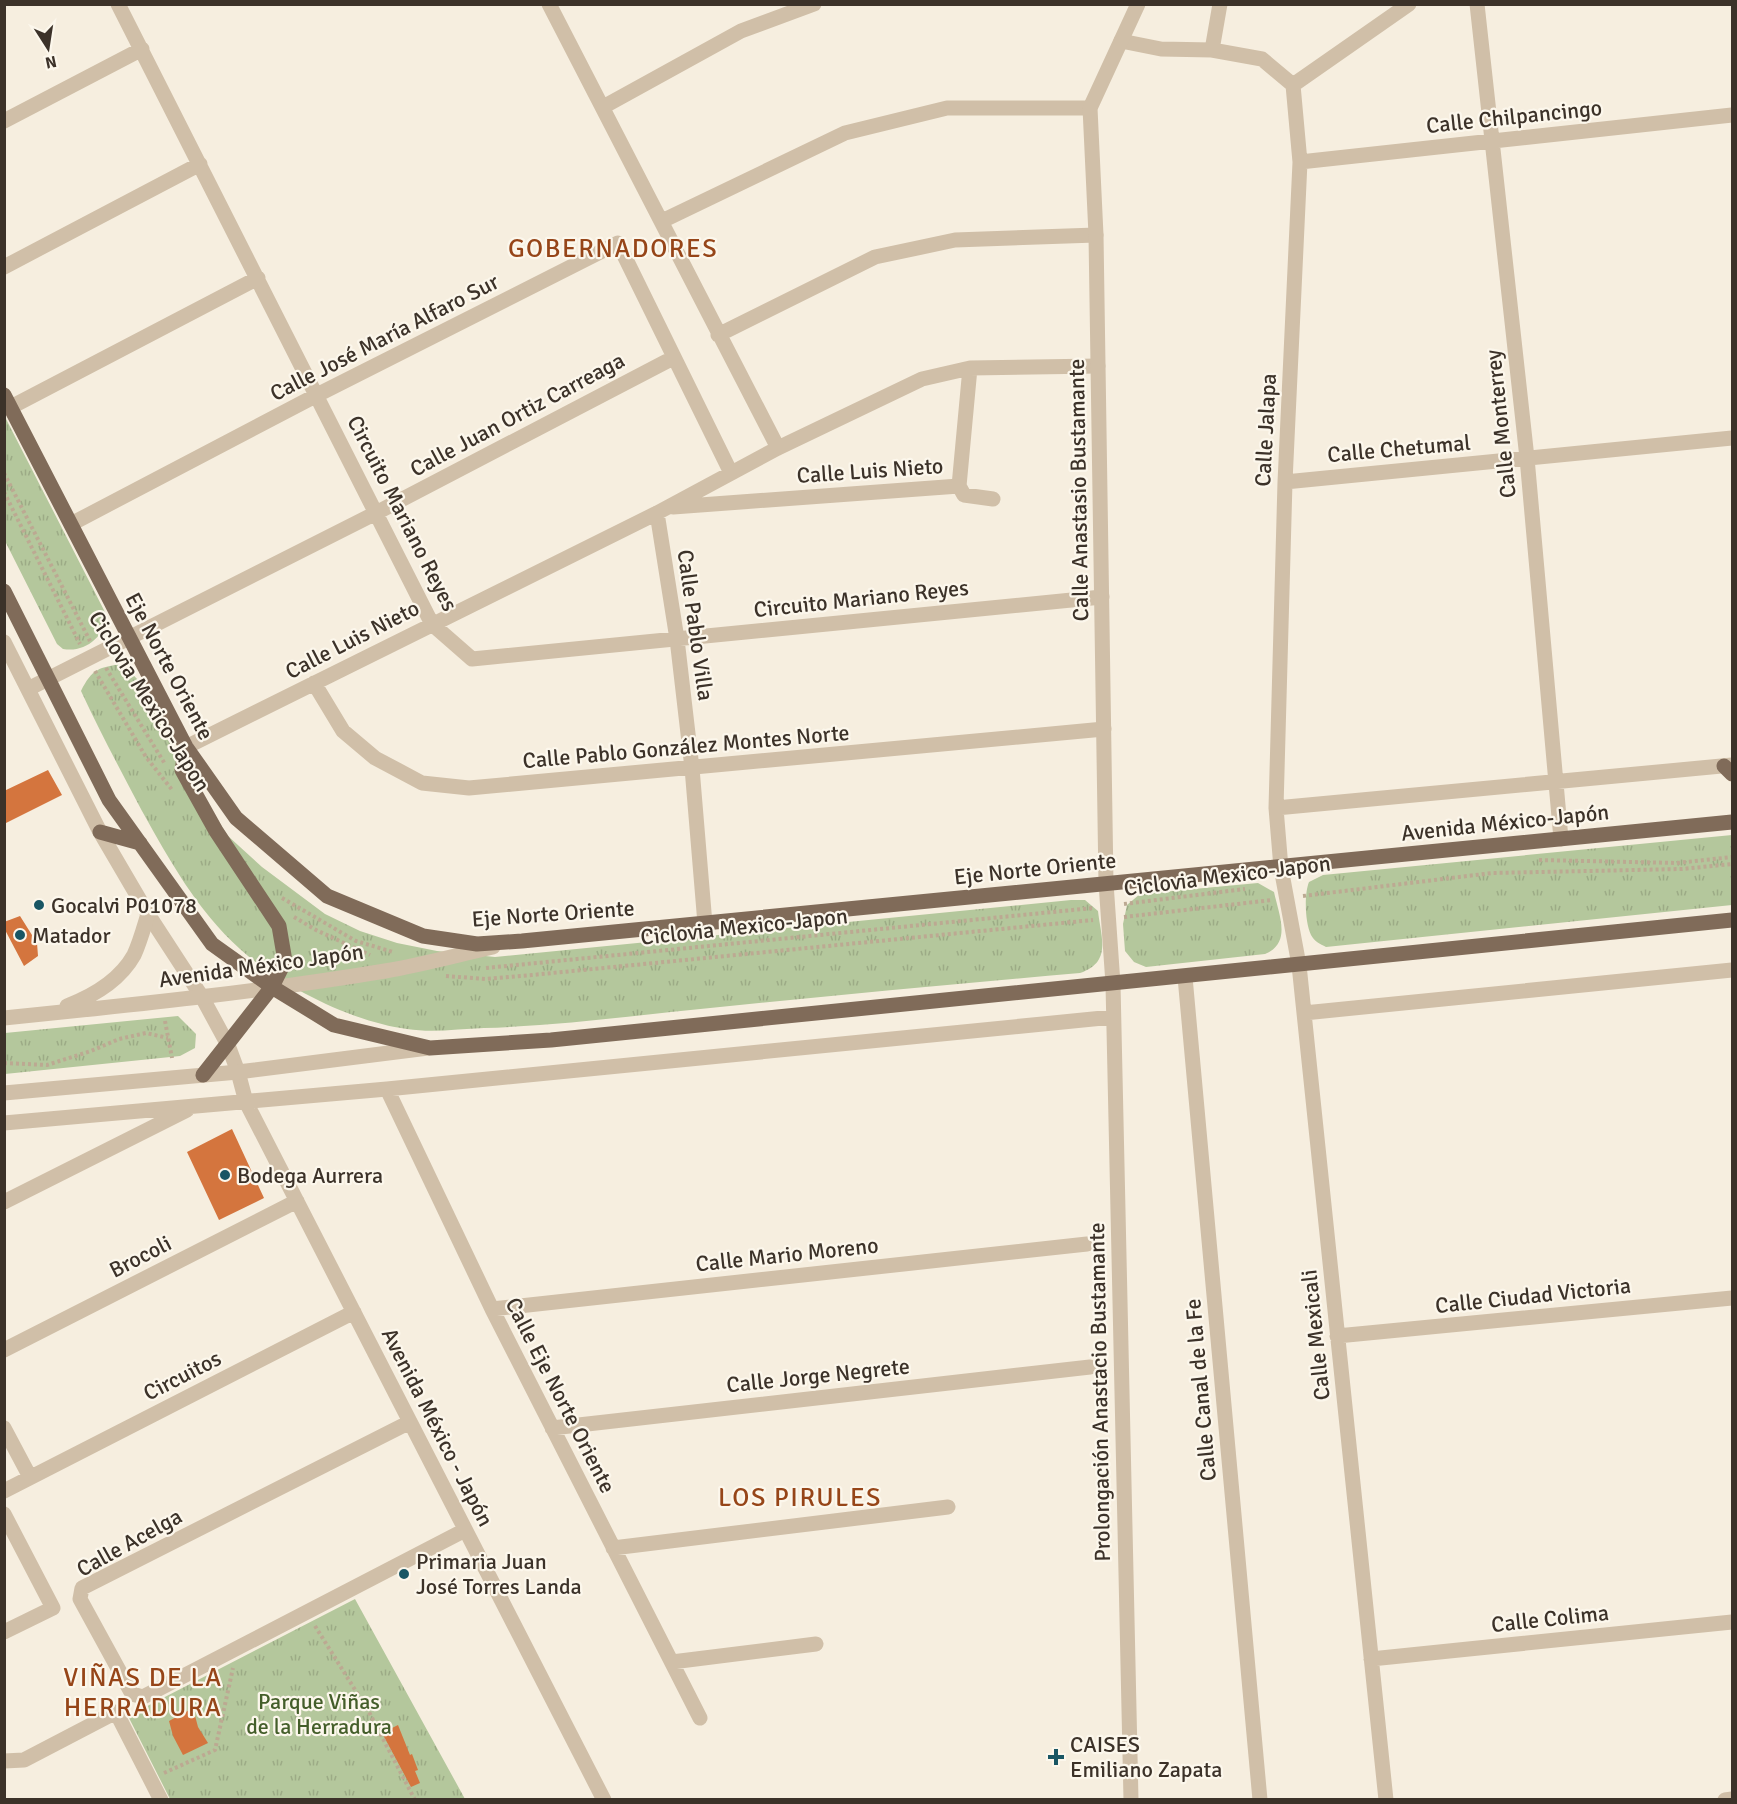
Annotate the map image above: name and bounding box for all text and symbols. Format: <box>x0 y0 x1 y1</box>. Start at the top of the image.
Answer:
north arrow <box>18 18 78 78</box>
text: N <box>43 51 58 73</box>
street label: Calle Chilpancingo <box>1425 94 1603 139</box>
district label: GOBERNADORES <box>508 233 718 265</box>
street label: Calle José María Alfaro Sur <box>265 268 503 407</box>
street label: Calle Juan Ortiz Carreaga <box>405 346 629 482</box>
street label: Calle Monterrey <box>1479 348 1522 500</box>
street label: Calle Anastasio Bustamante <box>1063 358 1094 622</box>
street label: Calle Jalapa <box>1249 373 1282 487</box>
street label: Circuito Mariano Reyes <box>341 411 464 616</box>
street label: Calle Chetumal <box>1326 429 1472 468</box>
street label: Calle Luis Nieto <box>796 452 944 489</box>
street label: Calle Pablo Villa <box>672 548 719 702</box>
street label: Circuito Mariano Reyes <box>752 574 970 623</box>
street label: Eje Norte Oriente <box>119 588 220 745</box>
street label: Calle Luis Nieto <box>281 594 424 685</box>
street label: Ciclovia Mexico-Japon <box>83 606 216 797</box>
street label: Calle Pablo González Montes Norte <box>521 719 851 774</box>
street label: Avenida México-Japón <box>1400 798 1610 847</box>
street label: Eje Norte Oriente <box>953 847 1118 890</box>
street label: Ciclovia Mexico-Japon <box>1122 849 1332 902</box>
place label: Gocalvi P01078 <box>51 892 197 919</box>
street label: Eje Norte Oriente <box>471 894 635 933</box>
marker: Gocalvi P01078 <box>32 898 46 912</box>
street label: Ciclovia Mexico-Japon <box>639 902 849 951</box>
place label: Matador <box>32 922 111 949</box>
marker: Matador <box>13 928 27 942</box>
street label: Avenida México Japón <box>157 938 365 993</box>
place label: Bodega Aurrera <box>237 1162 383 1189</box>
marker: Bodega Aurrera <box>218 1168 232 1182</box>
street label: Prolongación Anastacio Bustamante <box>1083 1222 1116 1562</box>
street label: Brocoli <box>105 1229 176 1283</box>
street label: Calle Mario Moreno <box>694 1231 880 1278</box>
street label: Calle Mexicali <box>1295 1268 1336 1402</box>
street label: Calle Ciudad Victoria <box>1434 1272 1632 1319</box>
street label: Calle Eje Norte Oriente <box>500 1293 622 1497</box>
street label: Calle Canal de la Fe <box>1179 1298 1222 1482</box>
street label: Avenida México - Japón <box>376 1324 499 1531</box>
street label: Circuitos <box>139 1344 226 1406</box>
street label: Calle Jorge Negrete <box>725 1352 911 1399</box>
district label: LOS PIRULES <box>718 1482 882 1514</box>
street label: Calle Acelga <box>72 1502 187 1582</box>
place label: Primaria Juan José Torres Landa <box>416 1548 582 1600</box>
marker: Primaria Juan José Torres Landa <box>397 1567 411 1581</box>
street label: Calle Colima <box>1490 1599 1610 1638</box>
district label: VIÑAS DE LA HERRADURA <box>63 1662 223 1724</box>
park label: Parque Viñas de la Herradura <box>246 1688 392 1740</box>
place label: CAISES Emiliano Zapata <box>1070 1731 1222 1783</box>
marker: CAISES Emiliano Zapata <box>1047 1748 1065 1766</box>

